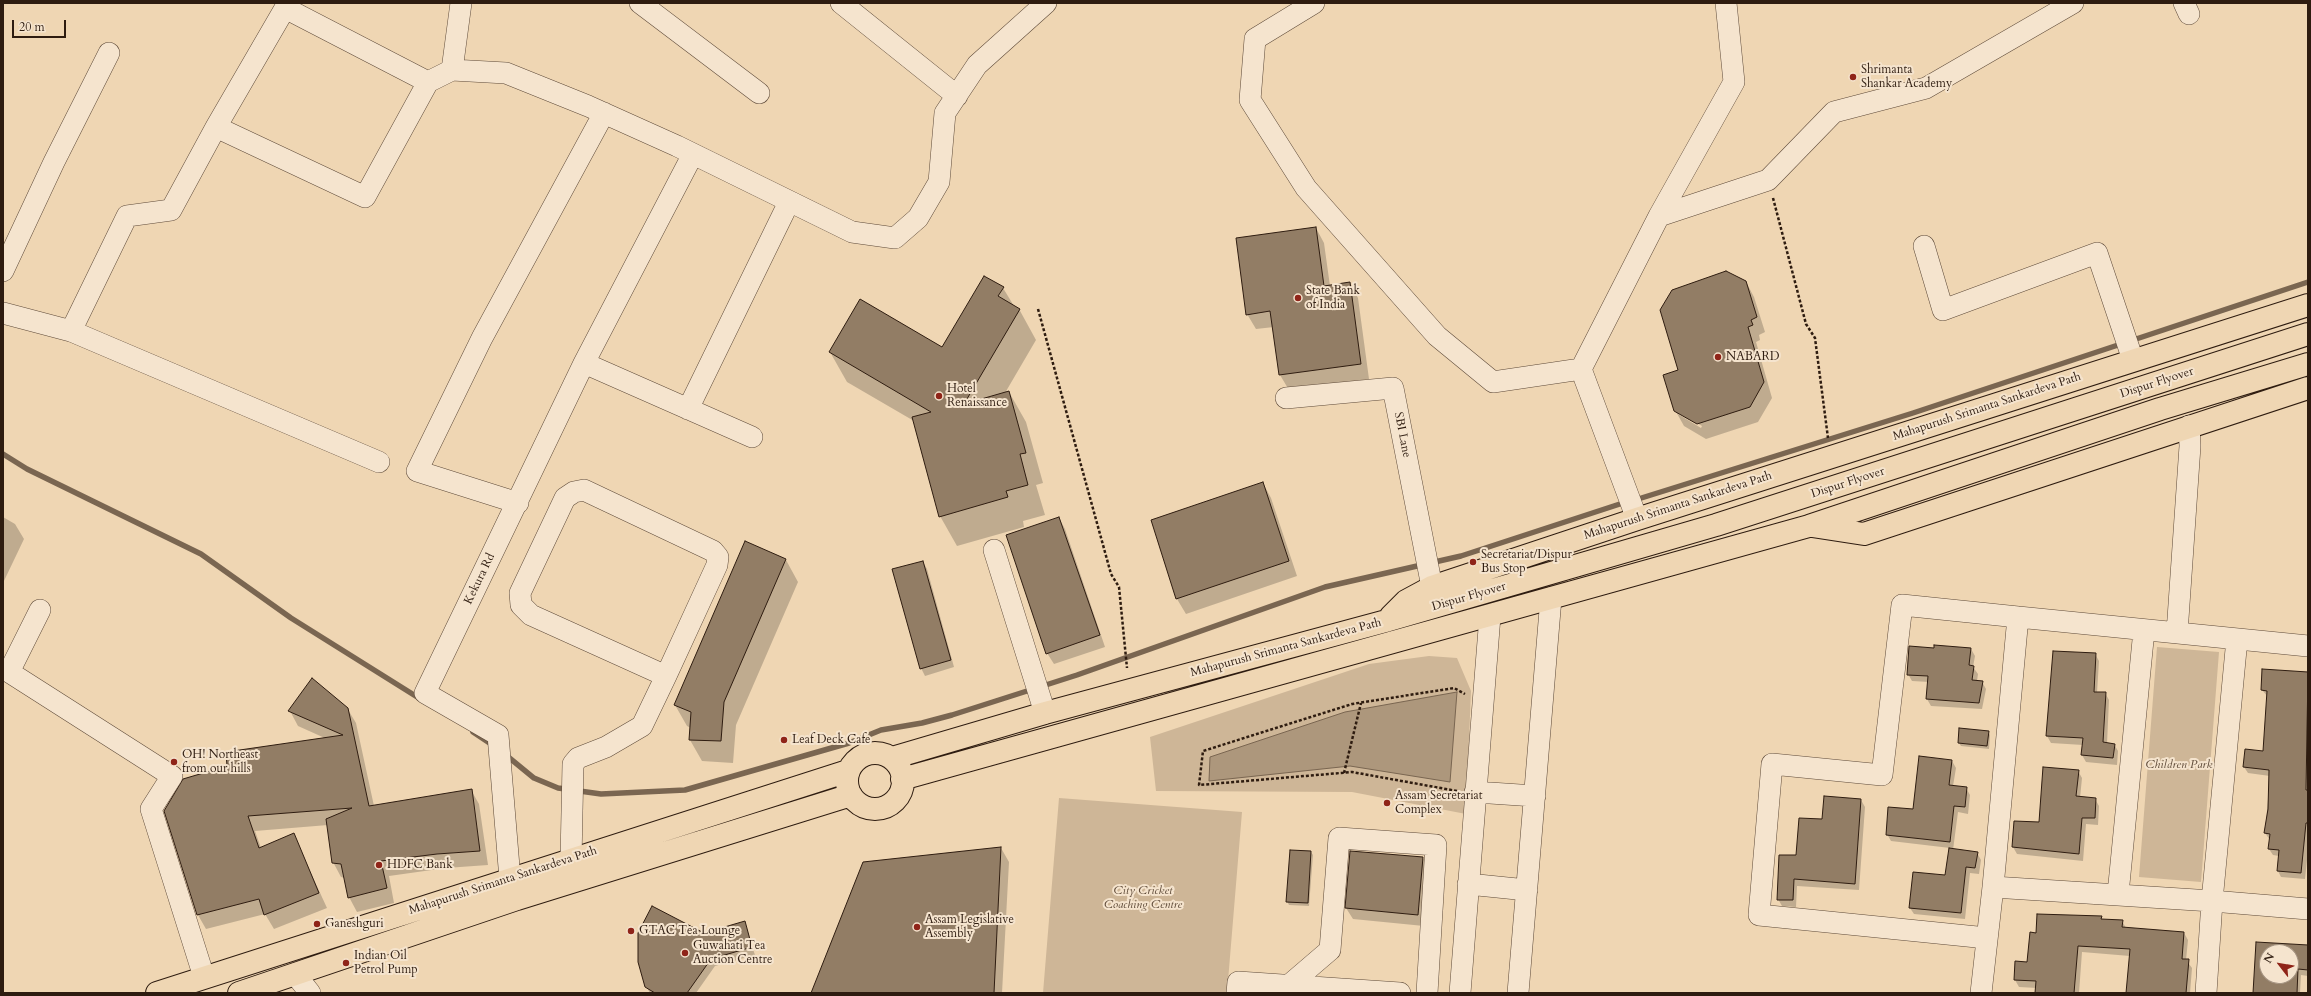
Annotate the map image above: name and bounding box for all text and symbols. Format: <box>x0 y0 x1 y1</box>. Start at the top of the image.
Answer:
scale bar <box>14 12 68 38</box>
text: 20 m <box>19 19 45 35</box>
place label: Shrimanta Shankar Academy <box>1861 63 1952 91</box>
marker: Shrimanta Shankar Academy <box>1848 72 1858 82</box>
place label: State Bank of India <box>1306 284 1360 312</box>
marker: State Bank of India <box>1293 293 1303 303</box>
place label: NABARD <box>1726 350 1780 364</box>
marker: NABARD <box>1713 352 1723 362</box>
street label: Dispur Flyover <box>2118 364 2196 402</box>
street label: Mahapurush Srimanta Sankardeva Path <box>1891 370 2083 444</box>
place label: Hotel Renaissance <box>947 382 1007 410</box>
marker: Hotel Renaissance <box>934 391 944 401</box>
street label: SBI Lane <box>1391 411 1413 459</box>
street label: Dispur Flyover <box>1809 464 1887 502</box>
street label: Mahapurush Srimanta Sankardeva Path <box>1582 469 1774 543</box>
place label: Secretariat/Dispur Bus Stop <box>1481 548 1572 576</box>
street label: Kekura Rd <box>462 551 498 607</box>
marker: Secretariat/Dispur Bus Stop <box>1468 557 1478 567</box>
street label: Dispur Flyover <box>1430 580 1508 614</box>
street label: Mahapurush Srimanta Sankardeva Path <box>1189 616 1383 680</box>
place label: Leaf Deck Cafe <box>792 733 871 747</box>
marker: Leaf Deck Cafe <box>779 735 789 745</box>
place label: OH! Northeast from our hills <box>182 748 258 776</box>
marker: OH! Northeast from our hills <box>169 757 179 767</box>
park label: Children Park <box>2146 758 2212 772</box>
place label: Assam Secretariat Complex <box>1395 789 1483 817</box>
marker: Assam Secretariat Complex <box>1382 798 1392 808</box>
street label: Mahapurush Srimanta Sankardeva Path <box>407 844 599 918</box>
place label: HDFC Bank <box>387 858 453 872</box>
marker: HDFC Bank <box>374 860 384 870</box>
park label: City Cricket Coaching Centre <box>1104 884 1182 912</box>
place label: Assam Legislative Assembly <box>925 913 1014 941</box>
place label: Ganeshguri <box>325 917 384 931</box>
marker: Ganeshguri <box>312 919 322 929</box>
marker: Assam Legislative Assembly <box>912 922 922 932</box>
place label: GTAC Tea Lounge <box>639 924 740 938</box>
marker: GTAC Tea Lounge <box>626 926 636 936</box>
place label: Guwahati Tea Auction Centre <box>693 939 772 967</box>
north arrow <box>2259 944 2299 984</box>
marker: Guwahati Tea Auction Centre <box>680 948 690 958</box>
place label: Indian Oil Petrol Pump <box>354 949 418 977</box>
text: N <box>2260 950 2278 966</box>
marker: Indian Oil Petrol Pump <box>341 958 351 968</box>

